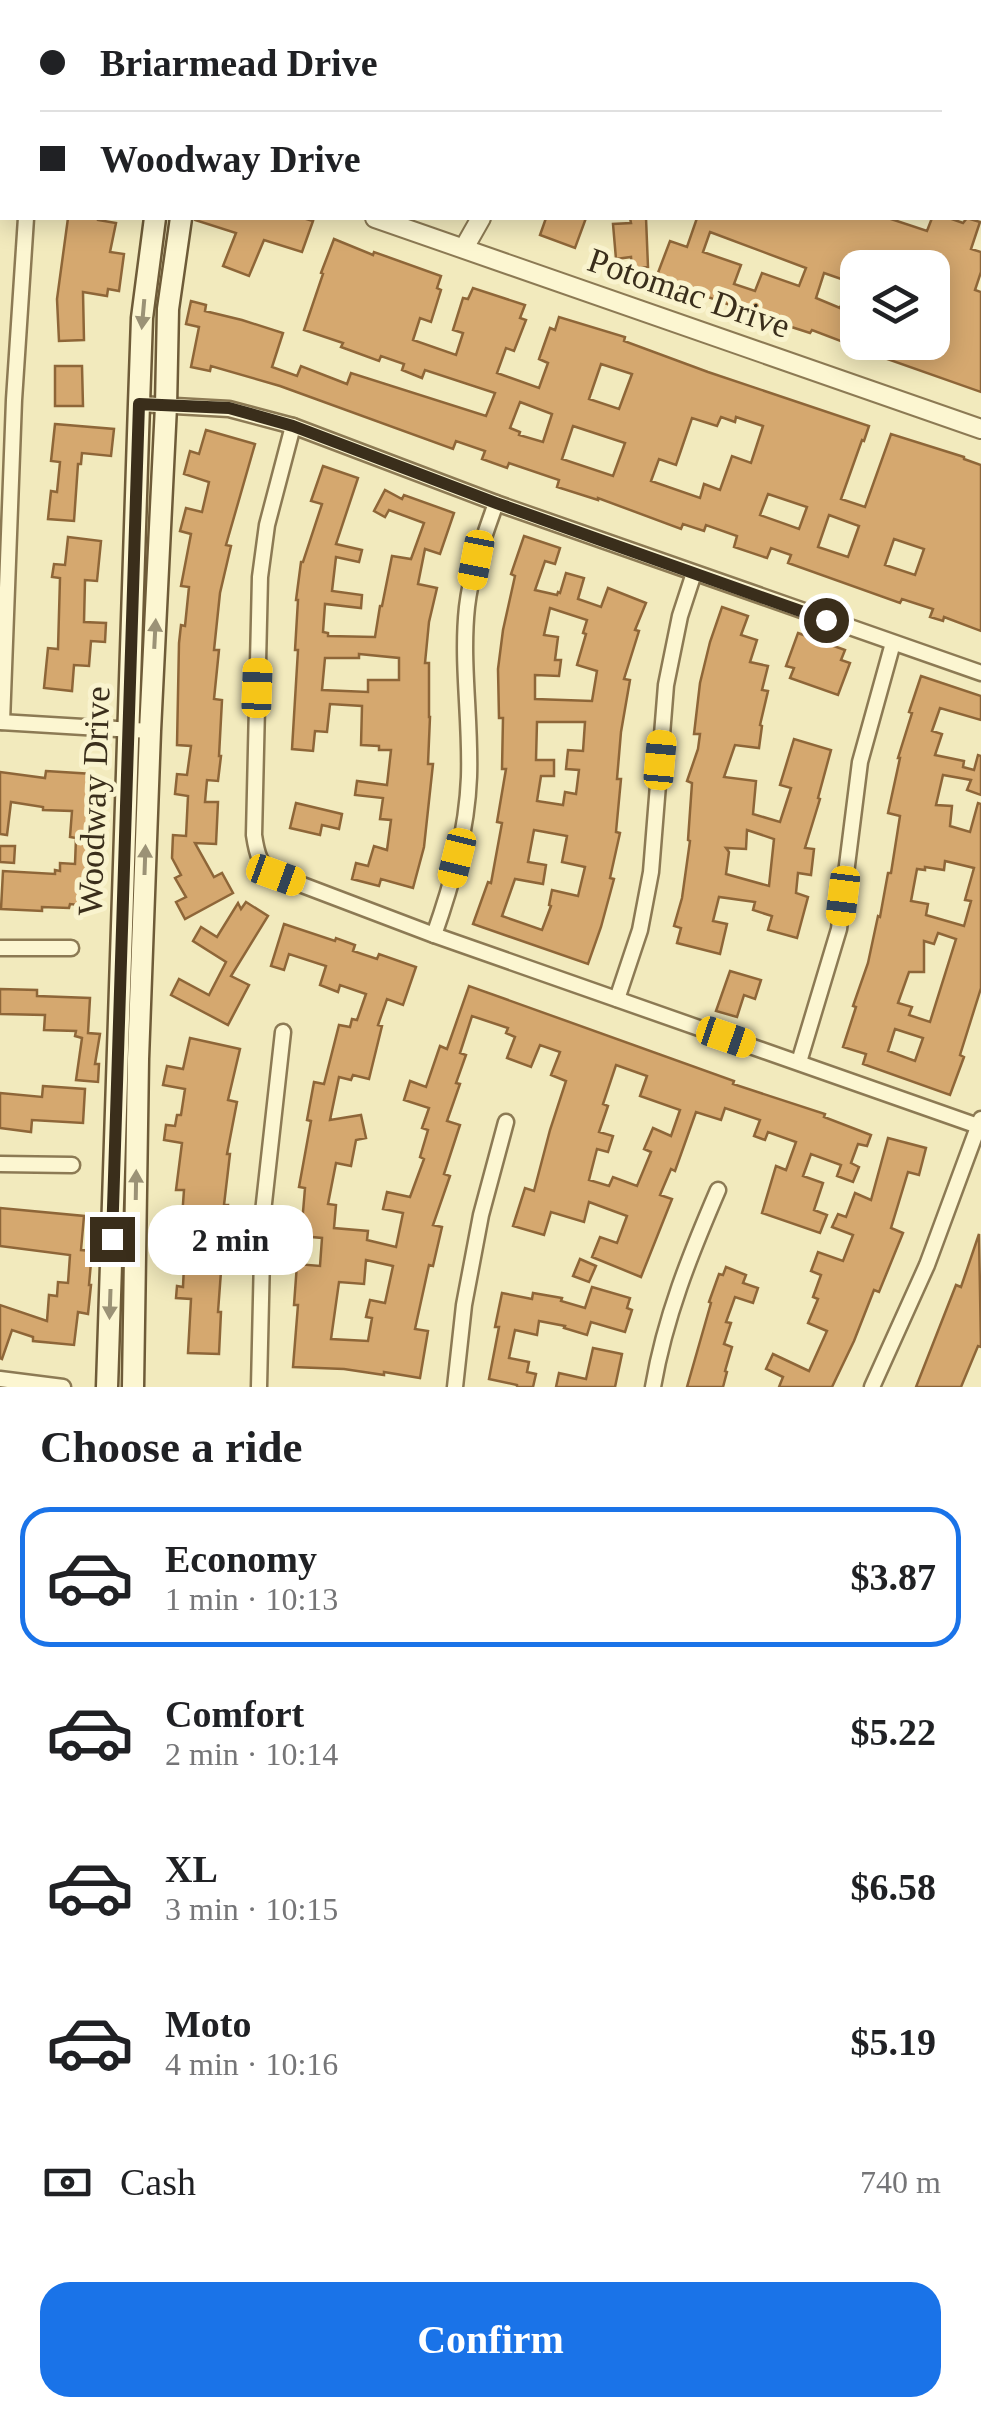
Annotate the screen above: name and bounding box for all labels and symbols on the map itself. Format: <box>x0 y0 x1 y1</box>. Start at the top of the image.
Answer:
street label: Potomac Drive <box>583 240 795 346</box>
one-way arrow <box>135 299 151 331</box>
car <box>456 528 496 592</box>
route start <box>804 598 849 643</box>
one-way arrow <box>147 617 163 649</box>
car <box>241 657 273 719</box>
street label: Woodway Drive <box>71 686 117 916</box>
car <box>642 729 678 791</box>
car <box>435 825 479 891</box>
one-way arrow <box>138 843 154 875</box>
car <box>243 851 309 899</box>
car <box>824 864 862 928</box>
car <box>693 1013 759 1061</box>
one-way arrow <box>128 1168 144 1200</box>
callout: 2 min <box>147 1204 312 1274</box>
route end <box>90 1217 135 1262</box>
one-way arrow <box>101 1288 117 1320</box>

